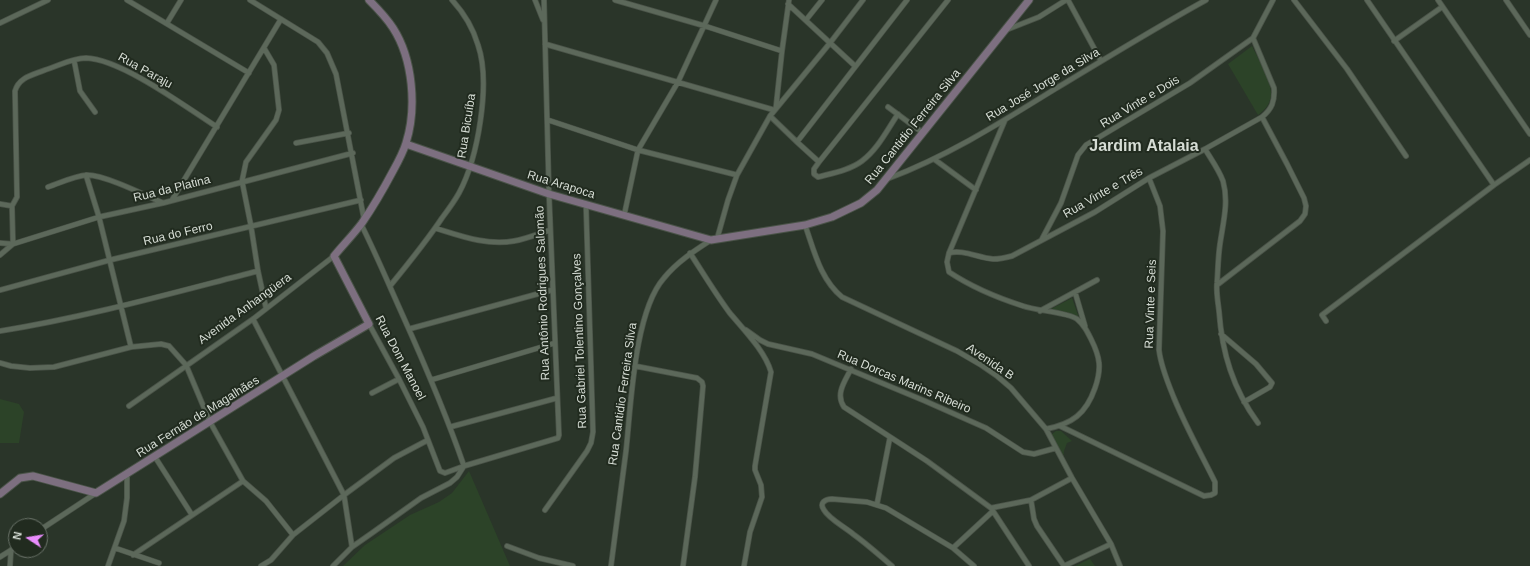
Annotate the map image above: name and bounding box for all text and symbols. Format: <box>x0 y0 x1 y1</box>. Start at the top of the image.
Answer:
street label: Rua José Jorge da Silva <box>984 45 1102 125</box>
street label: Rua Paraju <box>115 50 175 92</box>
street label: Rua Cantidio Ferreira Silva <box>862 66 964 188</box>
street label: Rua Vinte e Dois <box>1098 73 1182 131</box>
street label: Rua Bicuíba <box>455 93 479 159</box>
district label: Jardim Atalaia <box>1089 137 1199 157</box>
street label: Rua Vinte e Três <box>1061 164 1145 222</box>
street label: Rua Arapoca <box>525 168 597 202</box>
street label: Rua da Platina <box>132 172 212 206</box>
street label: Rua Antônio Rodrigues Salomão <box>533 205 553 381</box>
street label: Rua do Ferro <box>142 219 214 249</box>
street label: Rua Gabriel Tolentino Gonçalves <box>570 253 590 429</box>
street label: Rua Vinte e Seis <box>1142 259 1160 349</box>
street label: Avenida Anhangüera <box>196 270 294 348</box>
street label: Rua Dom Manoel <box>372 313 428 403</box>
street label: Rua Cantidio Ferreira Silva <box>606 322 640 466</box>
street label: Avenida B <box>963 341 1017 383</box>
street label: Rua Dorcas Marins Ribeiro <box>835 347 973 417</box>
street label: Rua Fernão de Magalhães <box>134 373 262 461</box>
north arrow <box>8 518 48 558</box>
text: N <box>11 531 24 541</box>

